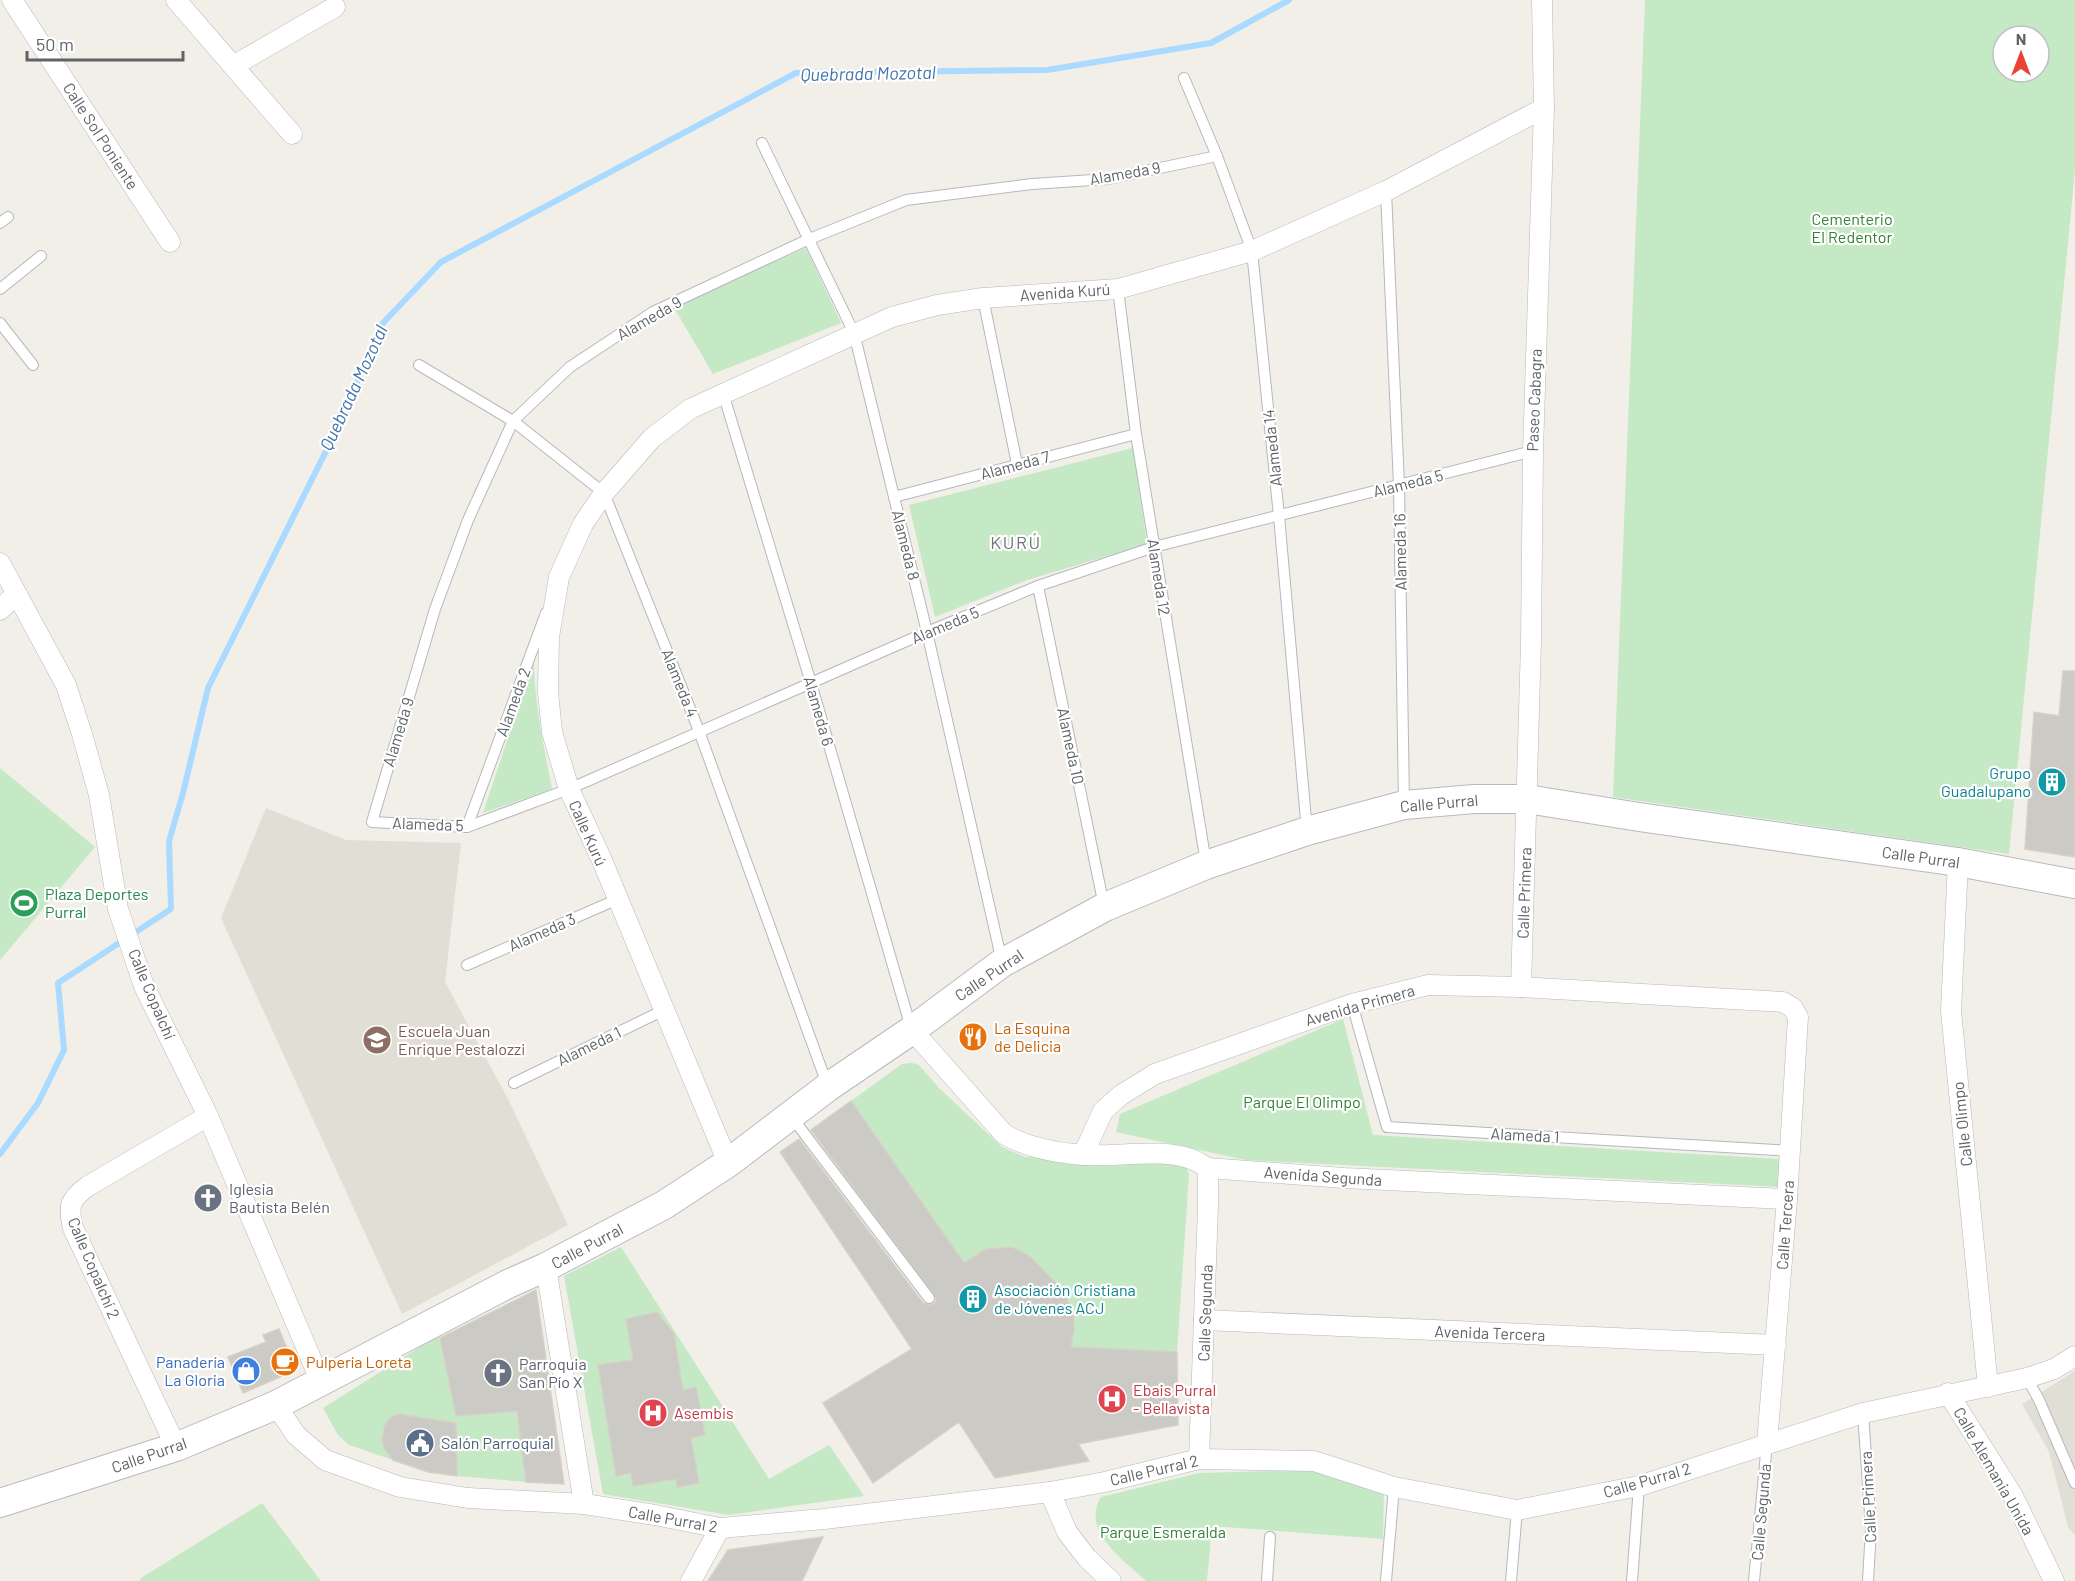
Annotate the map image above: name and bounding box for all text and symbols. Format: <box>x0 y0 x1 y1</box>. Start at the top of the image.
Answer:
scale bar <box>27 24 183 62</box>
north arrow <box>1991 24 2051 84</box>
text: N <box>2016 29 2026 48</box>
text: 50 m <box>36 33 74 55</box>
water label: Quebrada Mozotal <box>800 61 936 85</box>
street label: Calle Sol Poniente <box>60 79 143 193</box>
street label: Alameda 9 <box>1088 157 1162 188</box>
park label: Cementerio El Redentor <box>1811 209 1893 246</box>
street label: Avenida Kurú <box>1019 279 1111 304</box>
street label: Alameda 9 <box>613 291 685 344</box>
water label: Quebrada Mozotal <box>315 322 392 454</box>
street label: Paseo Cabagra <box>1522 348 1545 452</box>
street label: Alameda 14 <box>1258 408 1285 488</box>
street label: Alameda 7 <box>978 446 1052 483</box>
street label: Alameda 5 <box>1371 465 1445 500</box>
street label: Alameda 8 <box>889 508 924 582</box>
street label: Alameda 16 <box>1389 513 1410 591</box>
district label: KURÚ <box>990 531 1042 553</box>
street label: Alameda 12 <box>1144 537 1175 617</box>
street label: Alameda 5 <box>908 602 981 647</box>
street label: Alameda 4 <box>658 646 703 720</box>
street label: Alameda 2 <box>491 665 534 739</box>
street label: Alameda 6 <box>800 674 838 748</box>
street label: Alameda 9 <box>378 695 417 769</box>
street label: Alameda 10 <box>1054 706 1089 786</box>
place label: Grupo Guadalupano <box>1941 763 2031 800</box>
building icon: Grupo Guadalupano <box>2036 766 2068 798</box>
street label: Calle Purral <box>1399 790 1479 815</box>
street label: Calle Kurú <box>566 797 611 868</box>
street label: Alameda 5 <box>392 813 464 834</box>
street label: Calle Purral <box>1881 842 1961 871</box>
street label: Calle Primera <box>1512 847 1535 939</box>
place label: Plaza Deportes Purral <box>45 884 148 921</box>
sports icon: Plaza Deportes Purral <box>8 887 40 919</box>
street label: Alameda 3 <box>505 908 578 955</box>
street label: Calle Purral <box>951 945 1027 1004</box>
street label: Calle Copalchí <box>125 946 180 1042</box>
street label: Avenida Primera <box>1303 980 1417 1029</box>
place label: La Esquina de Delicia <box>994 1018 1070 1055</box>
place label: Escuela Juan Enrique Pestalozzi <box>398 1021 525 1058</box>
restaurant icon: La Esquina de Delicia <box>957 1021 989 1053</box>
street label: Alameda 1 <box>554 1022 624 1069</box>
school or university icon: Escuela Juan Enrique Pestalozzi <box>361 1024 393 1056</box>
street label: Calle Olimpo <box>1948 1081 1975 1167</box>
park label: Parque El Olimpo <box>1243 1092 1361 1111</box>
street label: Alameda 1 <box>1490 1123 1560 1146</box>
street label: Avenida Segunda <box>1263 1162 1383 1189</box>
place label: Iglesia Bautista Belén <box>229 1179 330 1216</box>
street label: Calle Tercera <box>1772 1179 1797 1270</box>
church icon: Iglesia Bautista Belén <box>192 1182 224 1214</box>
street label: Calle Copalchí 2 <box>65 1214 124 1321</box>
street label: Calle Purral <box>548 1219 626 1272</box>
street label: Calle Segunda <box>1193 1264 1216 1362</box>
place label: Asociación Cristiana de Jóvenes ACJ <box>994 1280 1136 1317</box>
building icon: Asociación Cristiana de Jóvenes ACJ <box>957 1283 989 1315</box>
street label: Avenida Tercera <box>1434 1321 1546 1344</box>
cafe icon: Pulpería Loreta <box>269 1346 301 1378</box>
place label: Panadería La Gloria <box>156 1352 225 1389</box>
place label: Pulpería Loreta <box>306 1352 412 1371</box>
place label: Parroquia San Pío X <box>519 1354 587 1391</box>
shop icon: Panadería La Gloria <box>230 1355 262 1387</box>
church icon: Parroquia San Pío X <box>482 1357 514 1389</box>
place label: Ebais Purral - Bellavista <box>1133 1380 1216 1417</box>
hospital icon: Ebais Purral - Bellavista <box>1096 1383 1128 1415</box>
hospital icon: Asembis <box>637 1397 669 1429</box>
place label: Asembis <box>674 1403 734 1422</box>
street label: Calle Alemania Unida <box>1950 1404 2039 1538</box>
public building icon: Salón Parroquial <box>404 1427 436 1459</box>
street label: Calle Purral <box>109 1433 189 1476</box>
place label: Salón Parroquial <box>441 1433 554 1452</box>
street label: Calle Purral 2 <box>1108 1450 1200 1489</box>
street label: Calle Primera <box>1856 1451 1879 1543</box>
street label: Calle Purral 2 <box>1601 1458 1693 1501</box>
street label: Calle Segunda <box>1747 1463 1774 1561</box>
street label: Calle Purral 2 <box>627 1501 719 1536</box>
park label: Parque Esmeralda <box>1100 1522 1226 1541</box>

